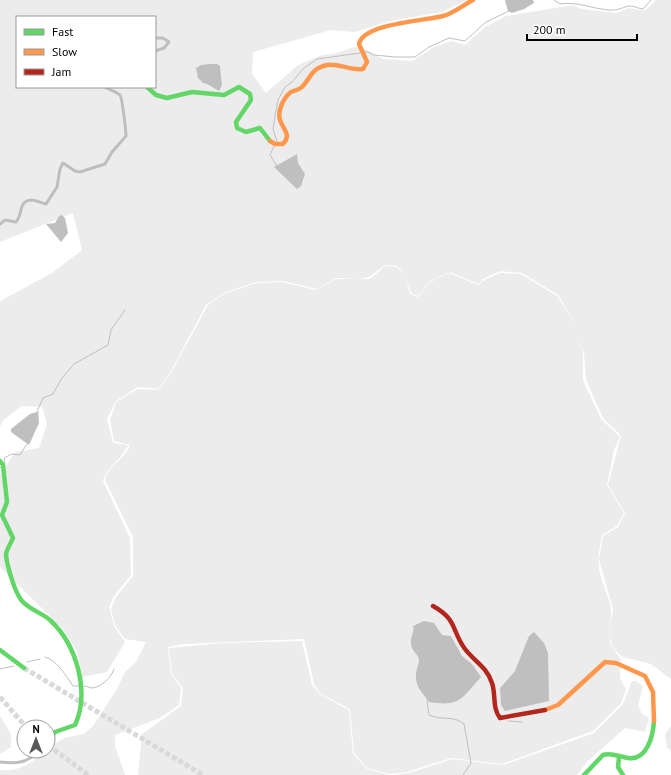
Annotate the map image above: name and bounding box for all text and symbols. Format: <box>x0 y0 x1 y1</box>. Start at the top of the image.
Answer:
legend <box>16 16 156 88</box>
scale bar <box>527 16 637 42</box>
text: 200 m <box>533 22 566 37</box>
text: Fast <box>52 24 73 39</box>
text: Slow <box>52 44 77 59</box>
text: Jam <box>51 64 71 79</box>
north arrow <box>16 719 56 759</box>
text: N <box>32 722 40 736</box>

